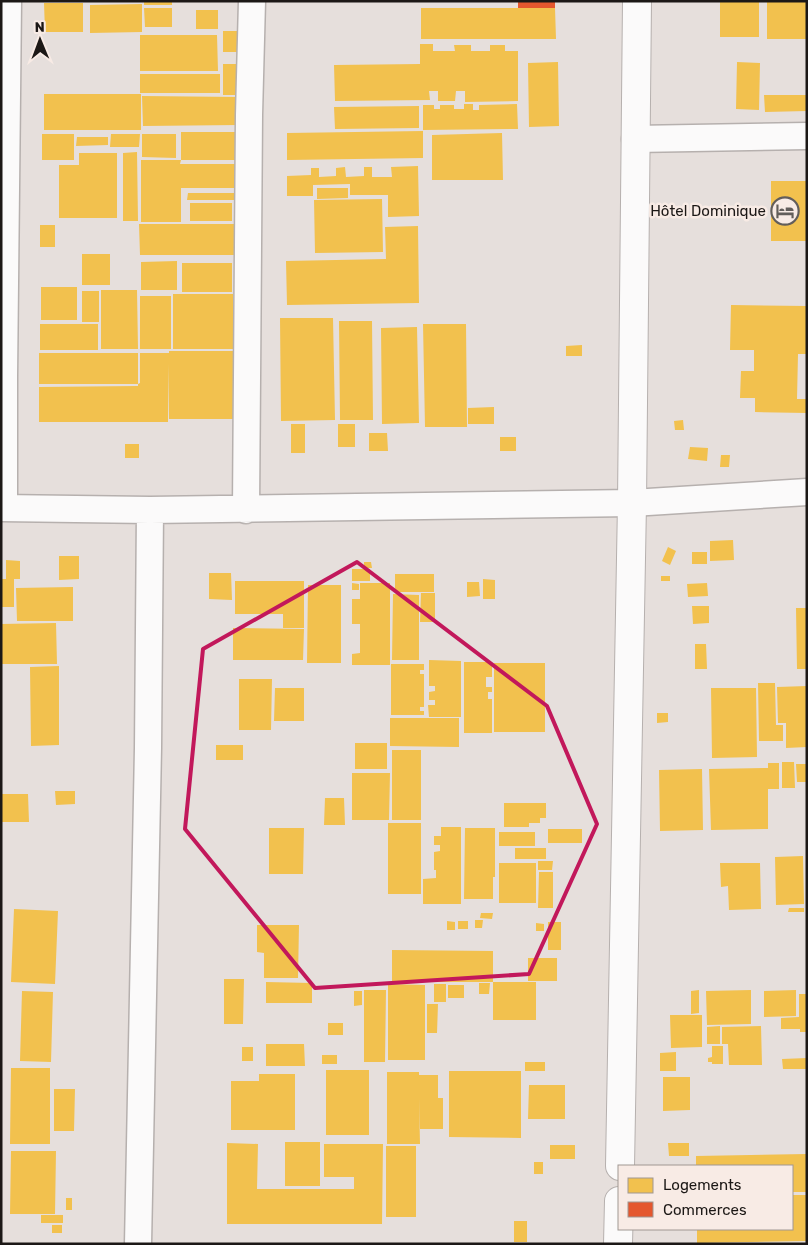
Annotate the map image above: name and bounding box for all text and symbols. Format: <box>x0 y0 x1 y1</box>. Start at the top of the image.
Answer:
north arrow <box>15 15 65 65</box>
text: N <box>35 19 45 36</box>
hotel icon: Hôtel Dominique <box>770 196 800 226</box>
place label: Hôtel Dominique <box>650 202 766 220</box>
legend <box>618 1165 793 1230</box>
text: Logements <box>663 1176 742 1194</box>
text: Commerces <box>663 1201 747 1219</box>

